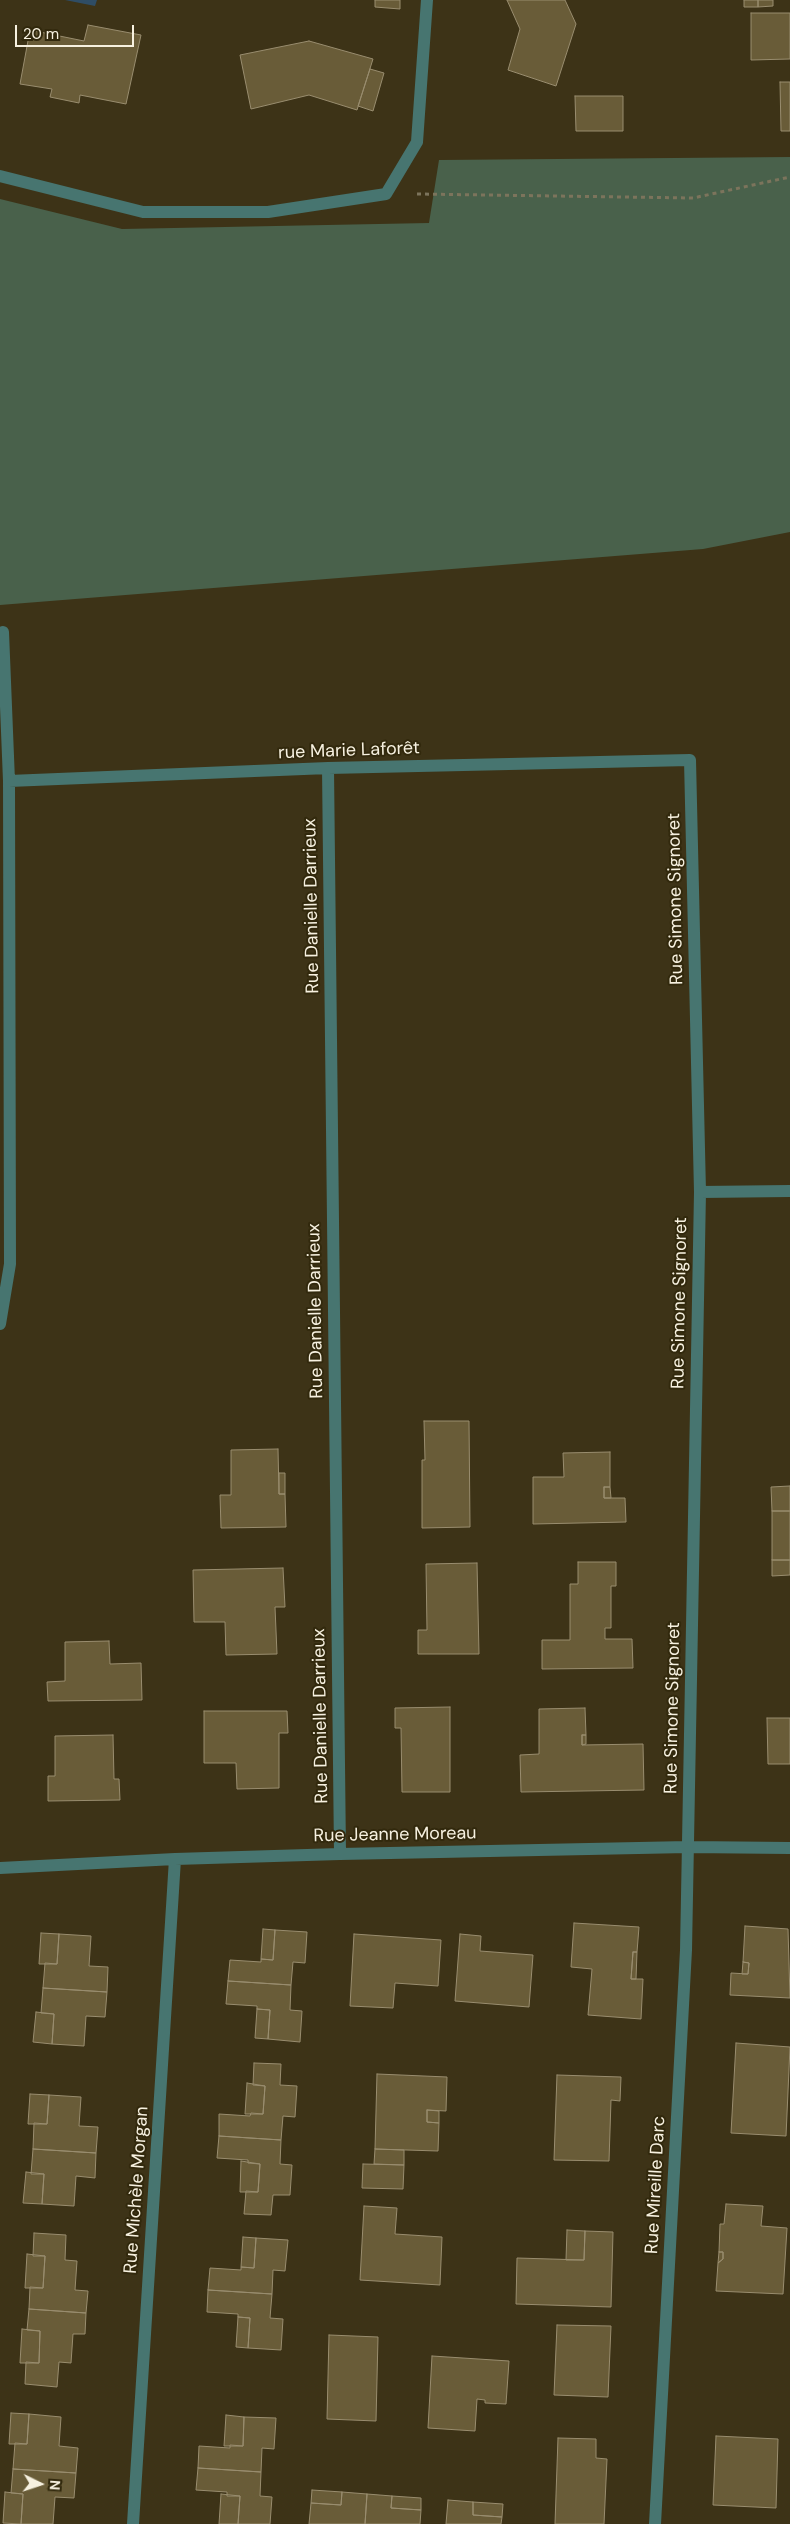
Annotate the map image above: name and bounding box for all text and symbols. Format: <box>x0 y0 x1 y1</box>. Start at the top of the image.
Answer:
scale bar <box>18 15 136 47</box>
text: 20 m <box>23 24 59 44</box>
street label: rue Marie Laforêt <box>278 738 420 764</box>
street label: Rue Simone Signoret <box>664 813 688 985</box>
street label: Rue Danielle Darrieux <box>300 818 324 994</box>
street label: Rue Simone Signoret <box>668 1217 692 1389</box>
street label: Rue Danielle Darrieux <box>304 1223 328 1399</box>
street label: Rue Simone Signoret <box>661 1622 685 1794</box>
street label: Rue Danielle Darrieux <box>309 1628 333 1804</box>
street label: Rue Jeanne Moreau <box>313 1823 477 1847</box>
street label: Rue Michèle Morgan <box>120 2106 154 2274</box>
street label: Rue Mireille Darc <box>642 2115 670 2255</box>
north arrow <box>15 2459 65 2509</box>
text: N <box>46 2479 64 2491</box>

